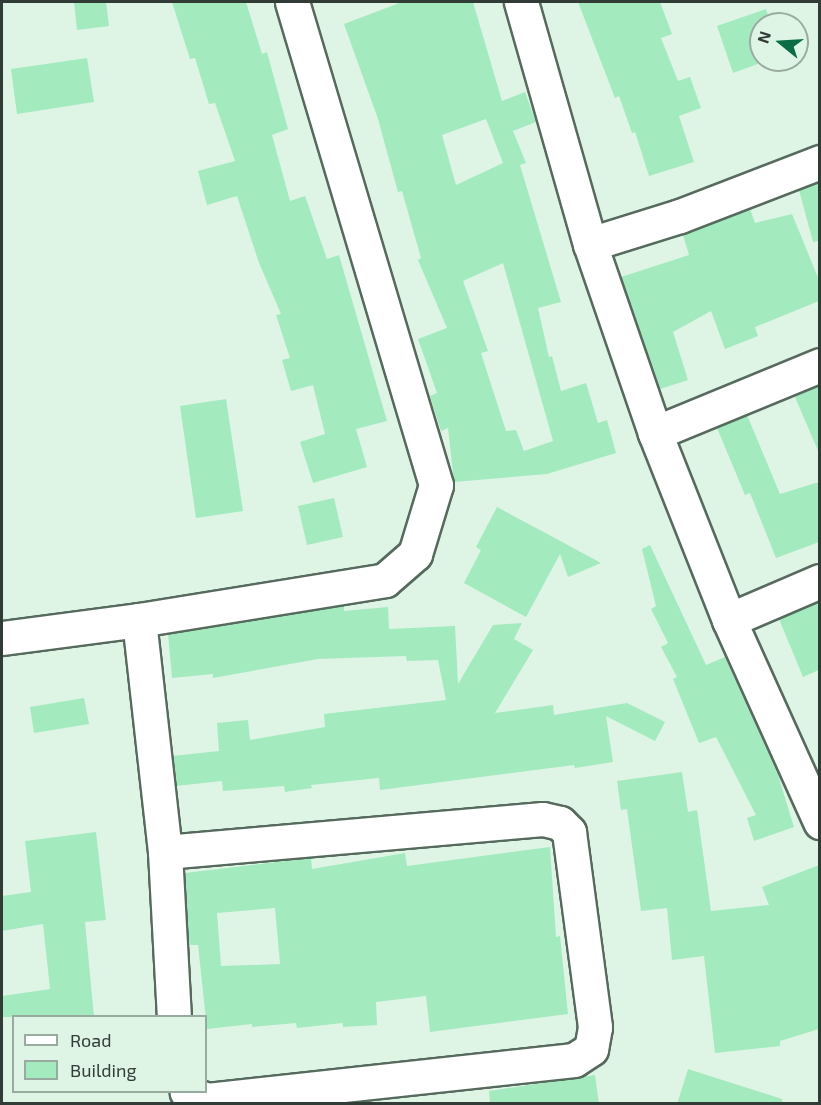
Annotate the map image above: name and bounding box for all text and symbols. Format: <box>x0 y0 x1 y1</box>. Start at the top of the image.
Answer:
north arrow <box>749 12 809 72</box>
text: N <box>752 28 774 45</box>
legend <box>12 1015 207 1093</box>
text: Road <box>70 1029 111 1051</box>
text: Building <box>70 1059 137 1081</box>

